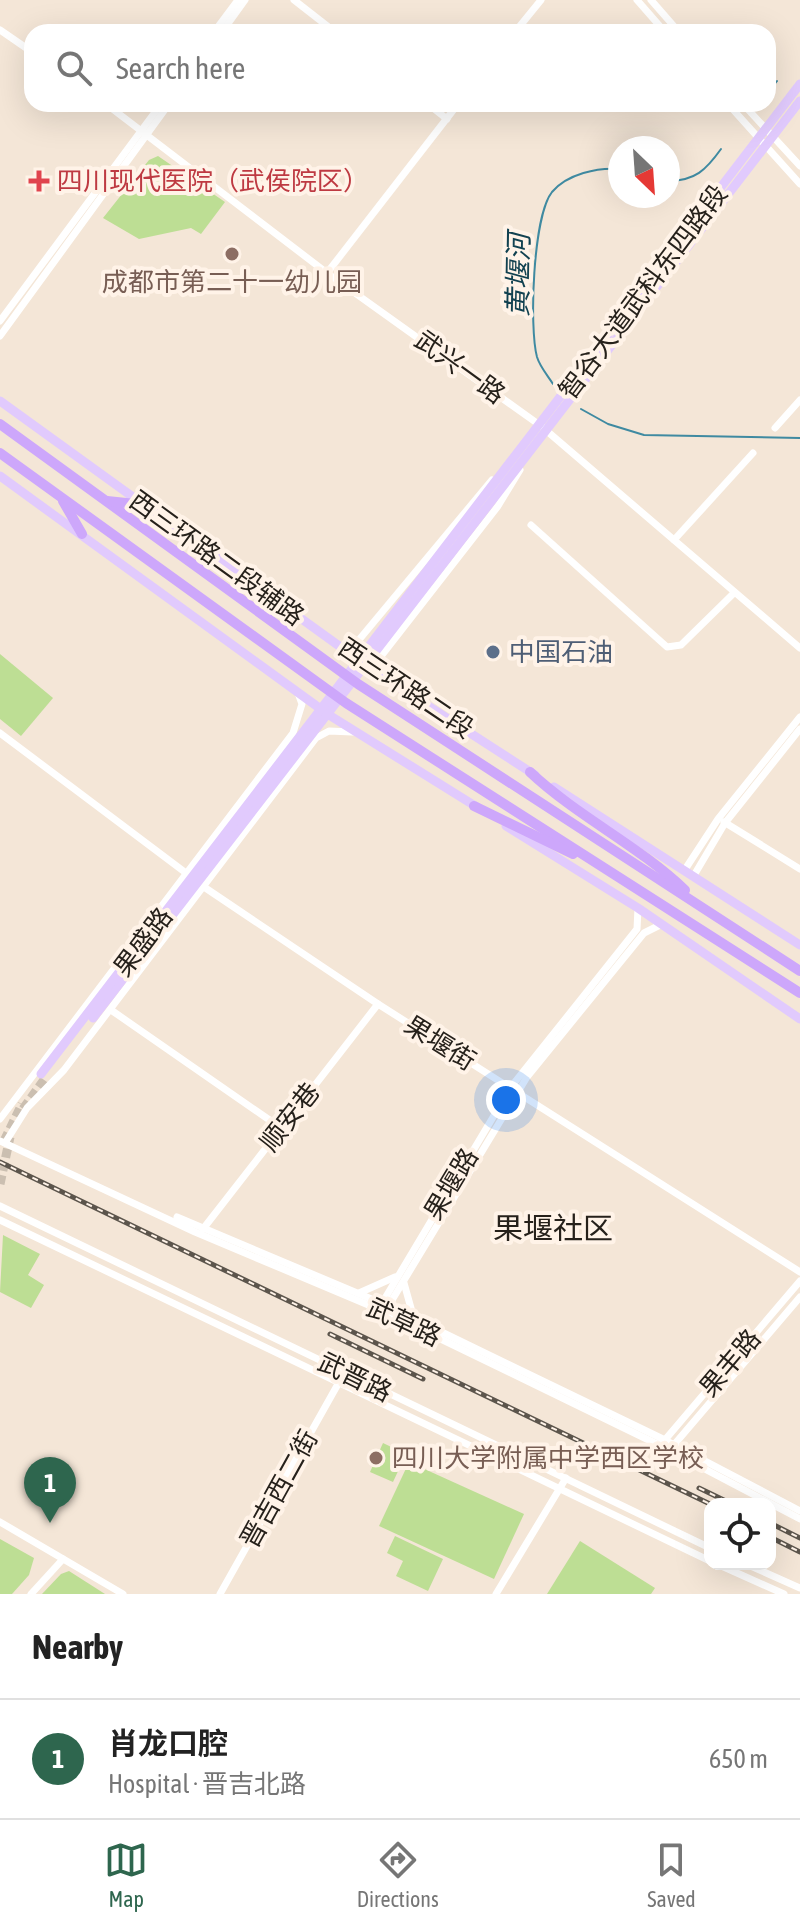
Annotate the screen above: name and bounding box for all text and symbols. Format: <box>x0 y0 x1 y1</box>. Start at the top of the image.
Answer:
search box <box>24 24 776 112</box>
icon: search <box>52 46 96 90</box>
text: Search here <box>116 51 245 85</box>
north arrow <box>608 136 680 208</box>
place label: 四川现代医院（武侯院区） <box>57 166 369 196</box>
marker: 四川现代医院（武侯院区） <box>28 170 50 192</box>
street label: 智谷大道武科东四路段 <box>553 179 733 405</box>
water label: 黄堰河 <box>501 228 535 317</box>
marker: 成都市第二十一幼儿园 <box>223 245 241 263</box>
place label: 成都市第二十一幼儿园 <box>102 267 362 297</box>
street label: 武兴一路 <box>409 324 511 410</box>
street label: 西三环路二段辅路 <box>124 485 310 631</box>
street label: 西三环路二段 <box>333 632 479 744</box>
place label: 中国石油 <box>509 637 613 667</box>
marker: 中国石油 <box>484 643 502 661</box>
street label: 果盛路 <box>108 902 178 982</box>
street label: 果堰街 <box>399 1010 481 1076</box>
street label: 顺安巷 <box>254 1077 326 1157</box>
your location <box>486 1080 526 1120</box>
street label: 果堰路 <box>418 1143 484 1225</box>
district label: 果堰社区 <box>493 1211 613 1245</box>
street label: 武草路 <box>362 1292 446 1352</box>
street label: 果丰路 <box>693 1323 767 1403</box>
street label: 武晋路 <box>313 1346 397 1408</box>
street label: 晋吉西二街 <box>234 1425 324 1553</box>
place label: 四川大学附属中学西区学校 <box>392 1443 704 1473</box>
marker: 四川大学附属中学西区学校 <box>367 1449 385 1467</box>
pin: 1 <box>24 1457 76 1523</box>
map controls <box>704 1498 776 1570</box>
button: locate <box>704 1498 776 1570</box>
text: Nearby <box>32 1627 123 1666</box>
text: 肖龙口腔 <box>108 1726 228 1760</box>
text: 1 <box>52 1744 64 1774</box>
text: 650 m <box>709 1744 768 1774</box>
text: Hospital · 晋吉北路 <box>108 1769 306 1799</box>
tab: Map <box>104 1838 148 1912</box>
tab: Directions <box>357 1838 439 1912</box>
tab: Saved <box>647 1838 696 1912</box>

